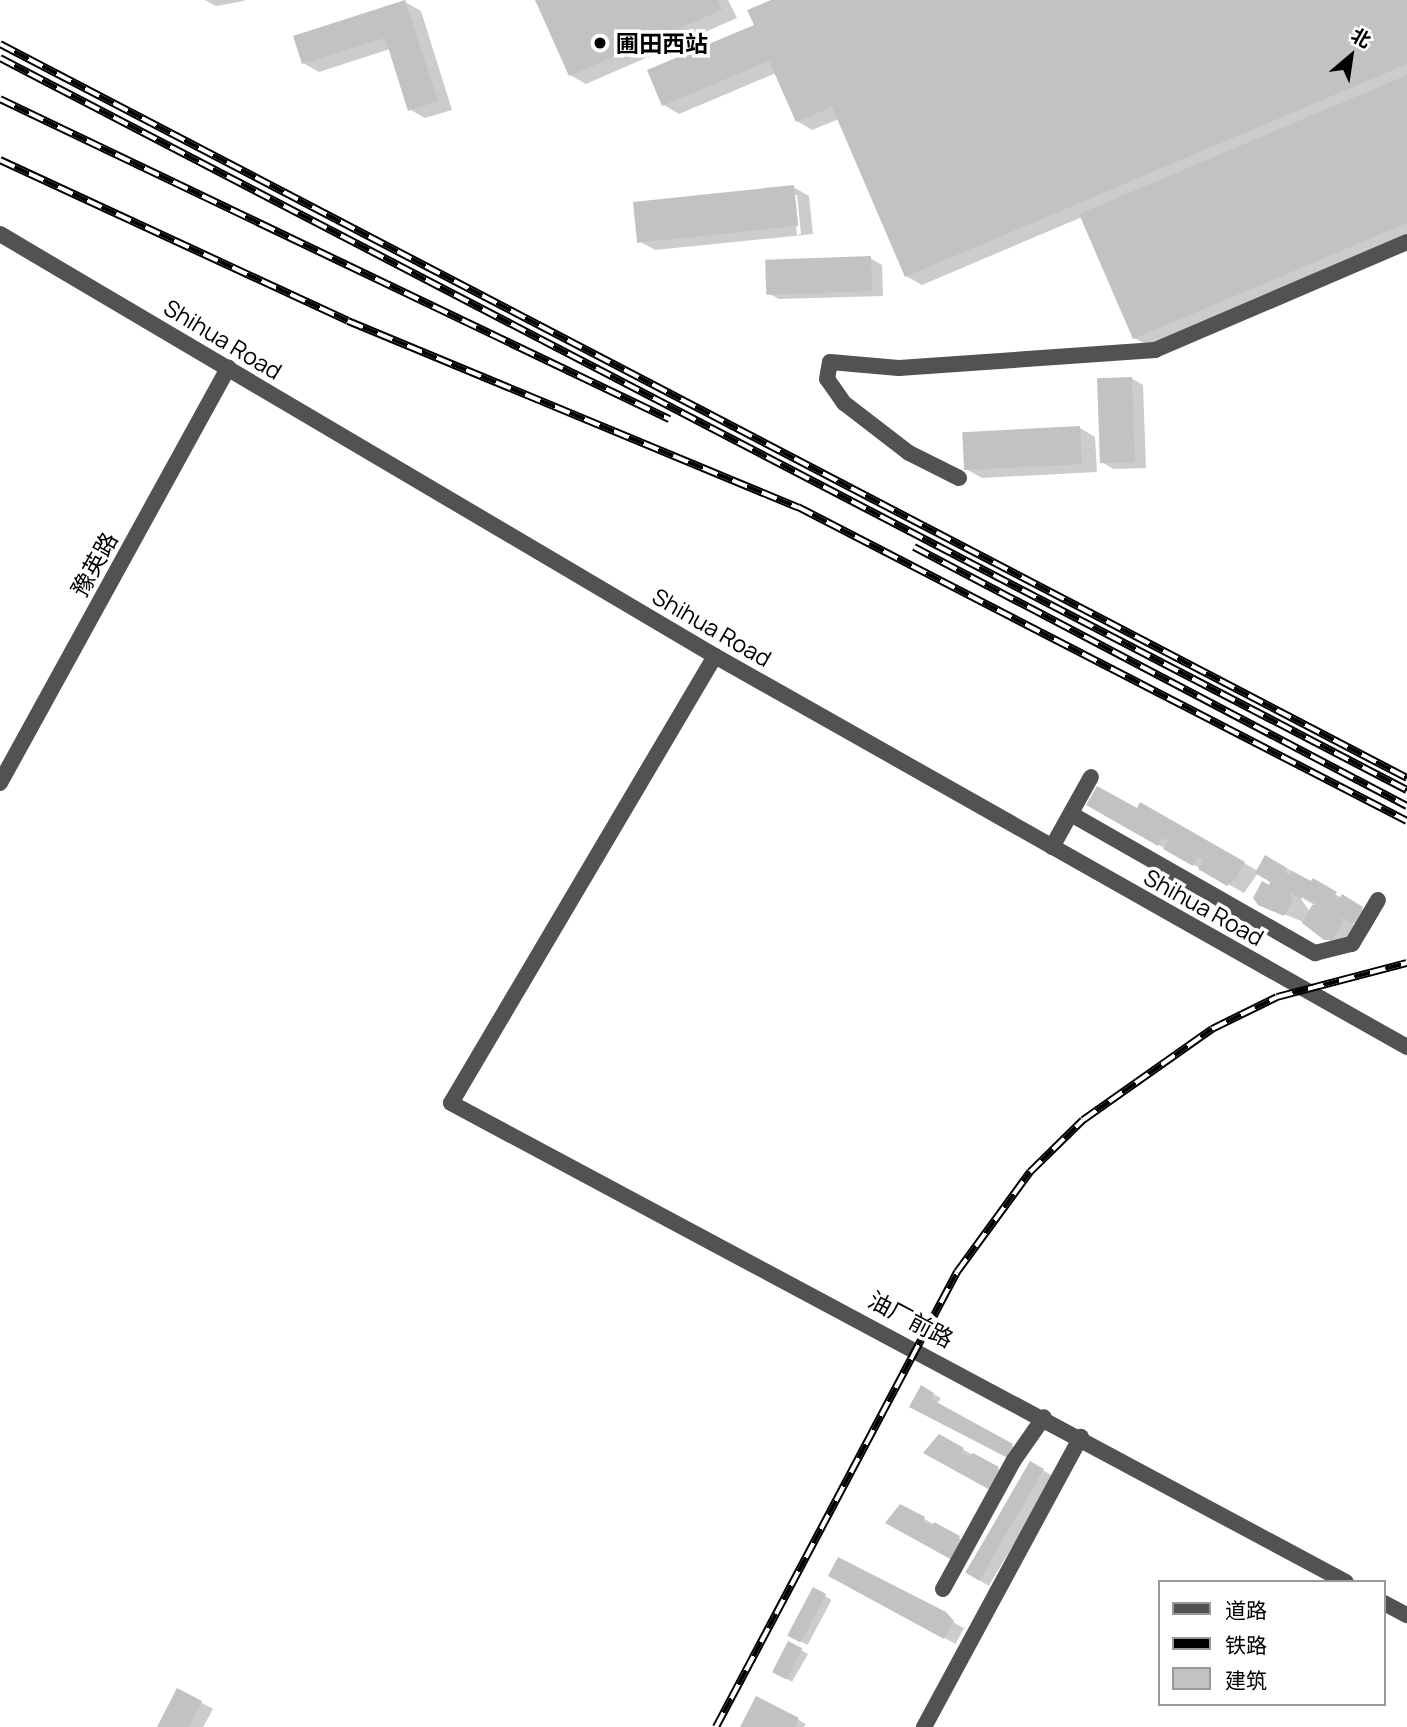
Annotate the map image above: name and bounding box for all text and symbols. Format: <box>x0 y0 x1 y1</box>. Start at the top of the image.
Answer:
north arrow <box>1316 21 1386 91</box>
text: 北 <box>1347 22 1376 54</box>
place label: 圃田西站 <box>616 29 708 57</box>
marker: 圃田西站 <box>590 33 610 53</box>
street label: Shihua Road <box>159 293 287 385</box>
street label: 豫英路 <box>65 527 123 601</box>
street label: Shihua Road <box>648 582 776 672</box>
street label: Shihua Road <box>1139 863 1269 951</box>
street label: 油厂前路 <box>864 1285 958 1353</box>
legend <box>1158 1580 1386 1706</box>
text: 道路 <box>1225 1596 1267 1624</box>
text: 铁路 <box>1225 1631 1267 1659</box>
text: 建筑 <box>1225 1666 1267 1694</box>

